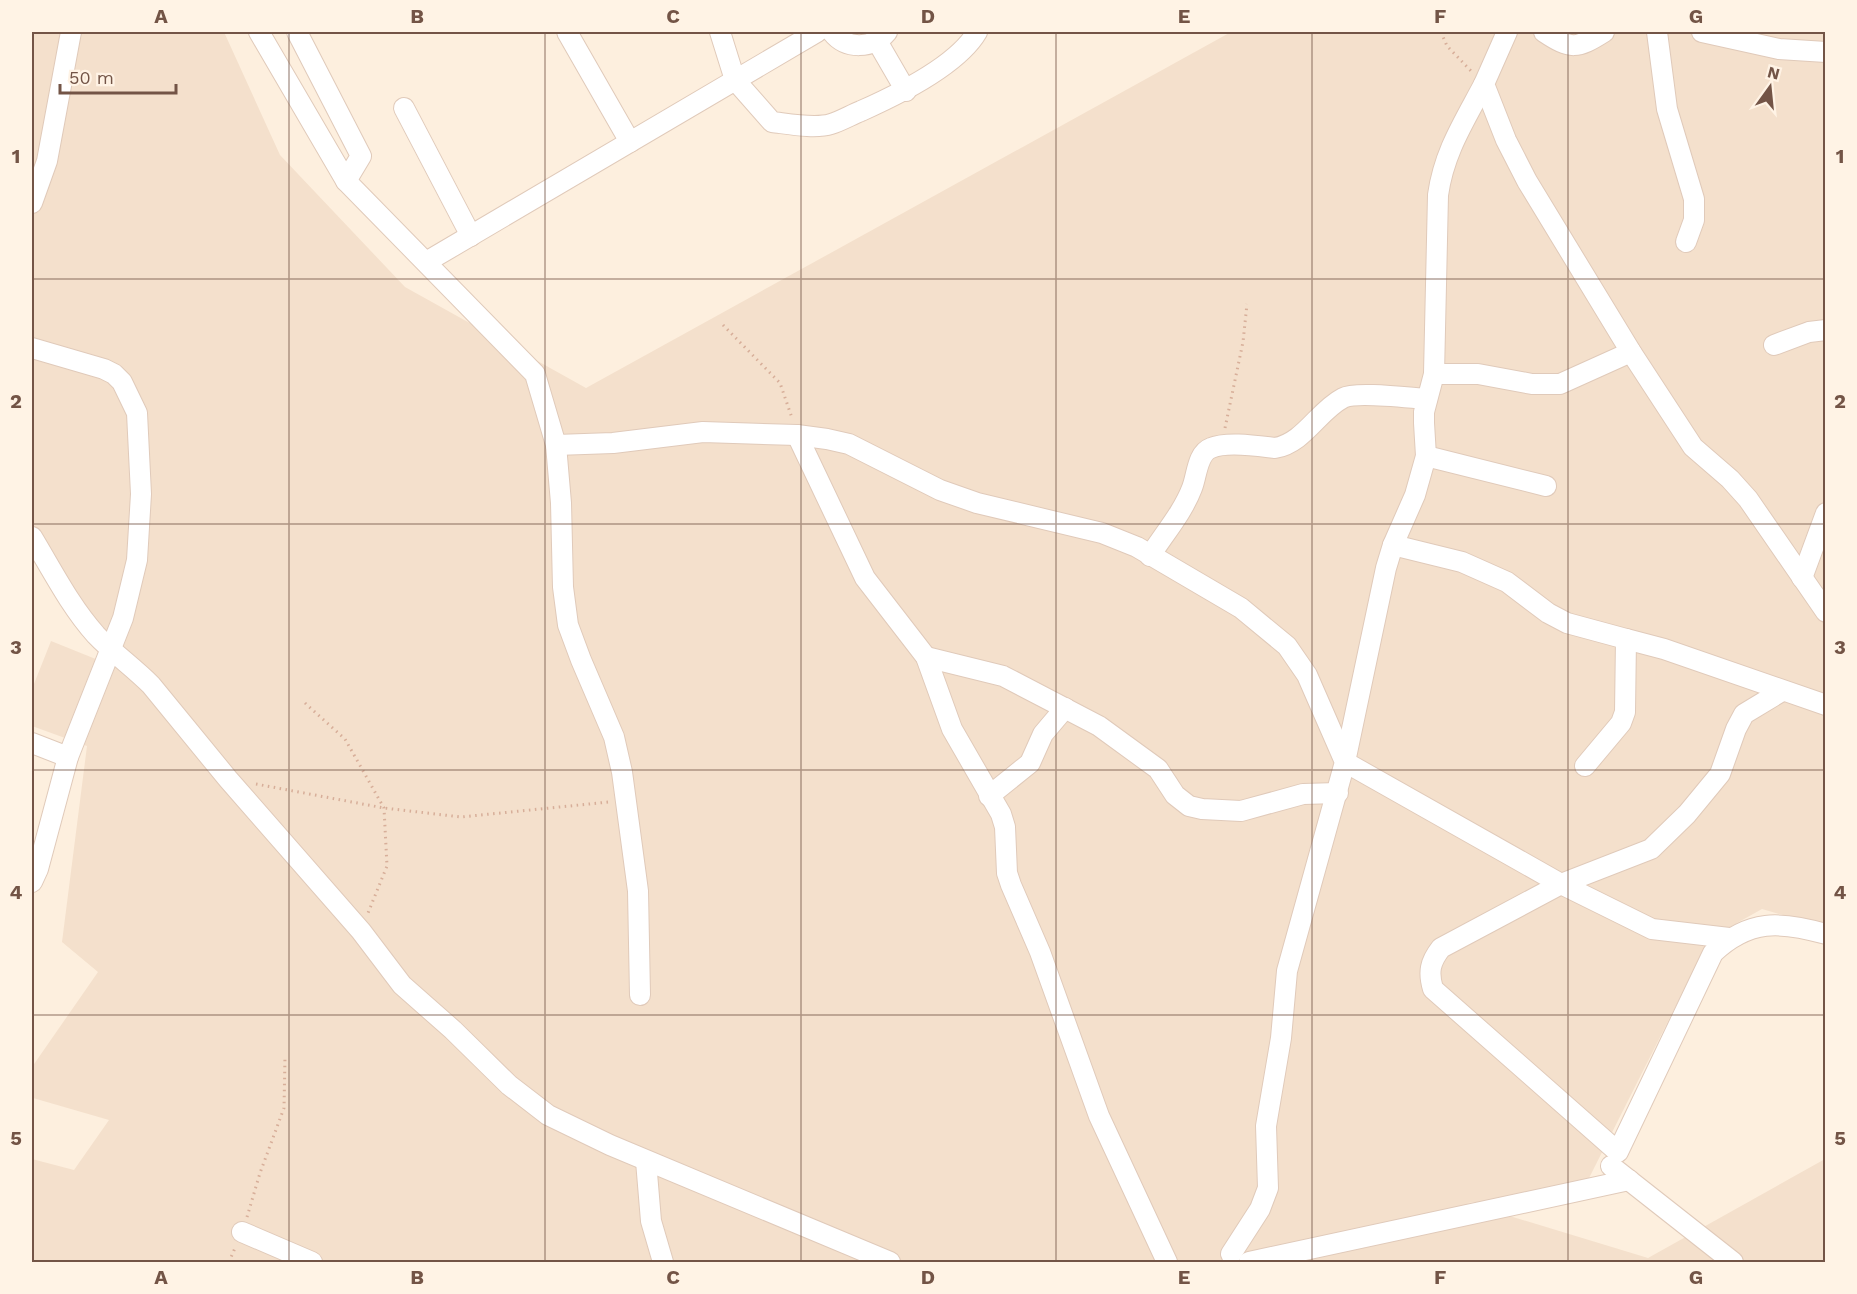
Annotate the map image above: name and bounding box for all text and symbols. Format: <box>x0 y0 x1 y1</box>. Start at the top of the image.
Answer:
text: A <box>154 4 168 28</box>
text: B <box>410 4 424 28</box>
text: C <box>666 4 680 28</box>
text: D <box>921 4 935 28</box>
text: E <box>1178 4 1190 28</box>
text: F <box>1434 4 1446 28</box>
text: G <box>1689 4 1703 28</box>
scale bar <box>60 57 176 95</box>
north arrow <box>1740 57 1800 117</box>
text: N <box>1766 62 1782 84</box>
text: 50 m <box>69 67 114 88</box>
text: 1 <box>12 144 20 168</box>
text: 1 <box>1836 144 1844 168</box>
text: 2 <box>10 389 22 413</box>
text: 2 <box>1834 389 1846 413</box>
text: 3 <box>10 635 22 659</box>
text: 3 <box>1834 635 1846 659</box>
text: 4 <box>10 880 23 904</box>
text: 4 <box>1834 880 1847 904</box>
text: 5 <box>10 1126 22 1150</box>
text: 5 <box>1834 1126 1846 1150</box>
text: A <box>154 1265 168 1289</box>
text: B <box>410 1265 424 1289</box>
text: C <box>666 1265 680 1289</box>
text: D <box>921 1265 935 1289</box>
text: E <box>1178 1265 1190 1289</box>
text: F <box>1434 1265 1446 1289</box>
text: G <box>1689 1265 1703 1289</box>

